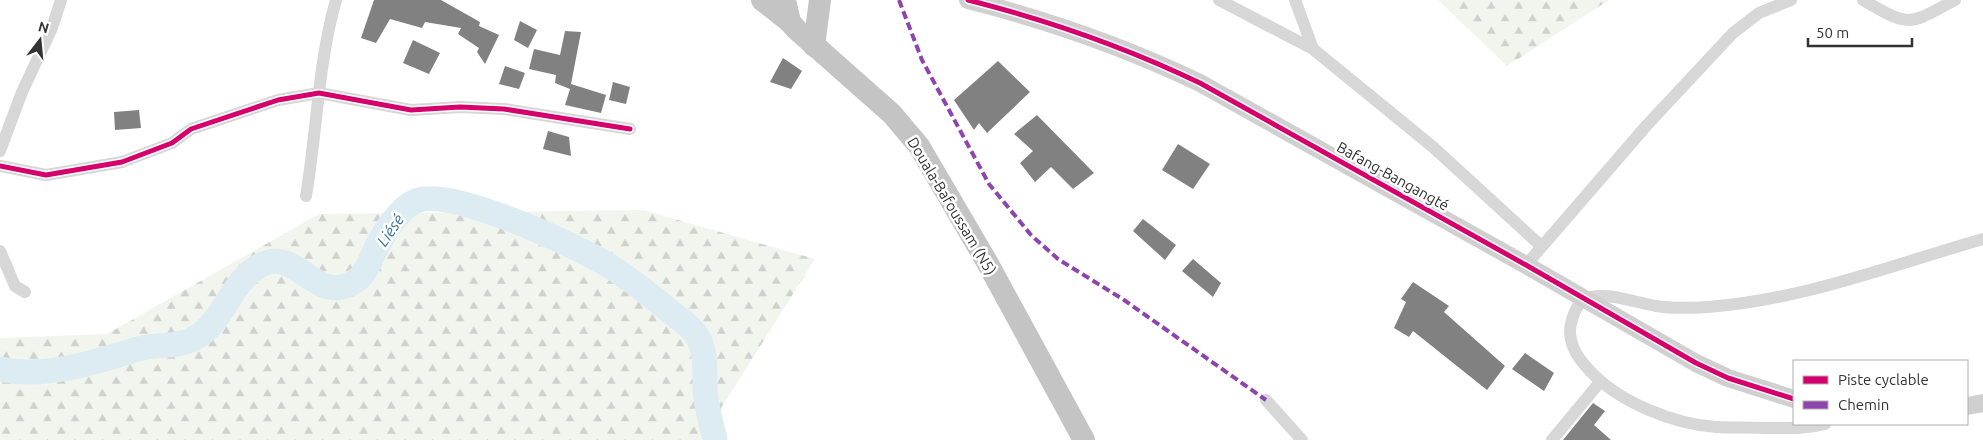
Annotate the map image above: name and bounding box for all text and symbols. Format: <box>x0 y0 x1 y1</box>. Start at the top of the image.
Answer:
north arrow <box>15 15 65 65</box>
scale bar <box>1808 15 1912 47</box>
text: N <box>36 18 51 37</box>
text: 50 m <box>1816 24 1849 41</box>
street label: Douala-Bafoussam (N5) <box>904 134 1000 278</box>
street label: Bafang-Bangangté <box>1334 138 1452 214</box>
water label: Liésé <box>373 211 407 249</box>
legend <box>1793 360 1968 425</box>
text: Piste cyclable <box>1838 371 1929 388</box>
text: Chemin <box>1838 396 1889 413</box>

